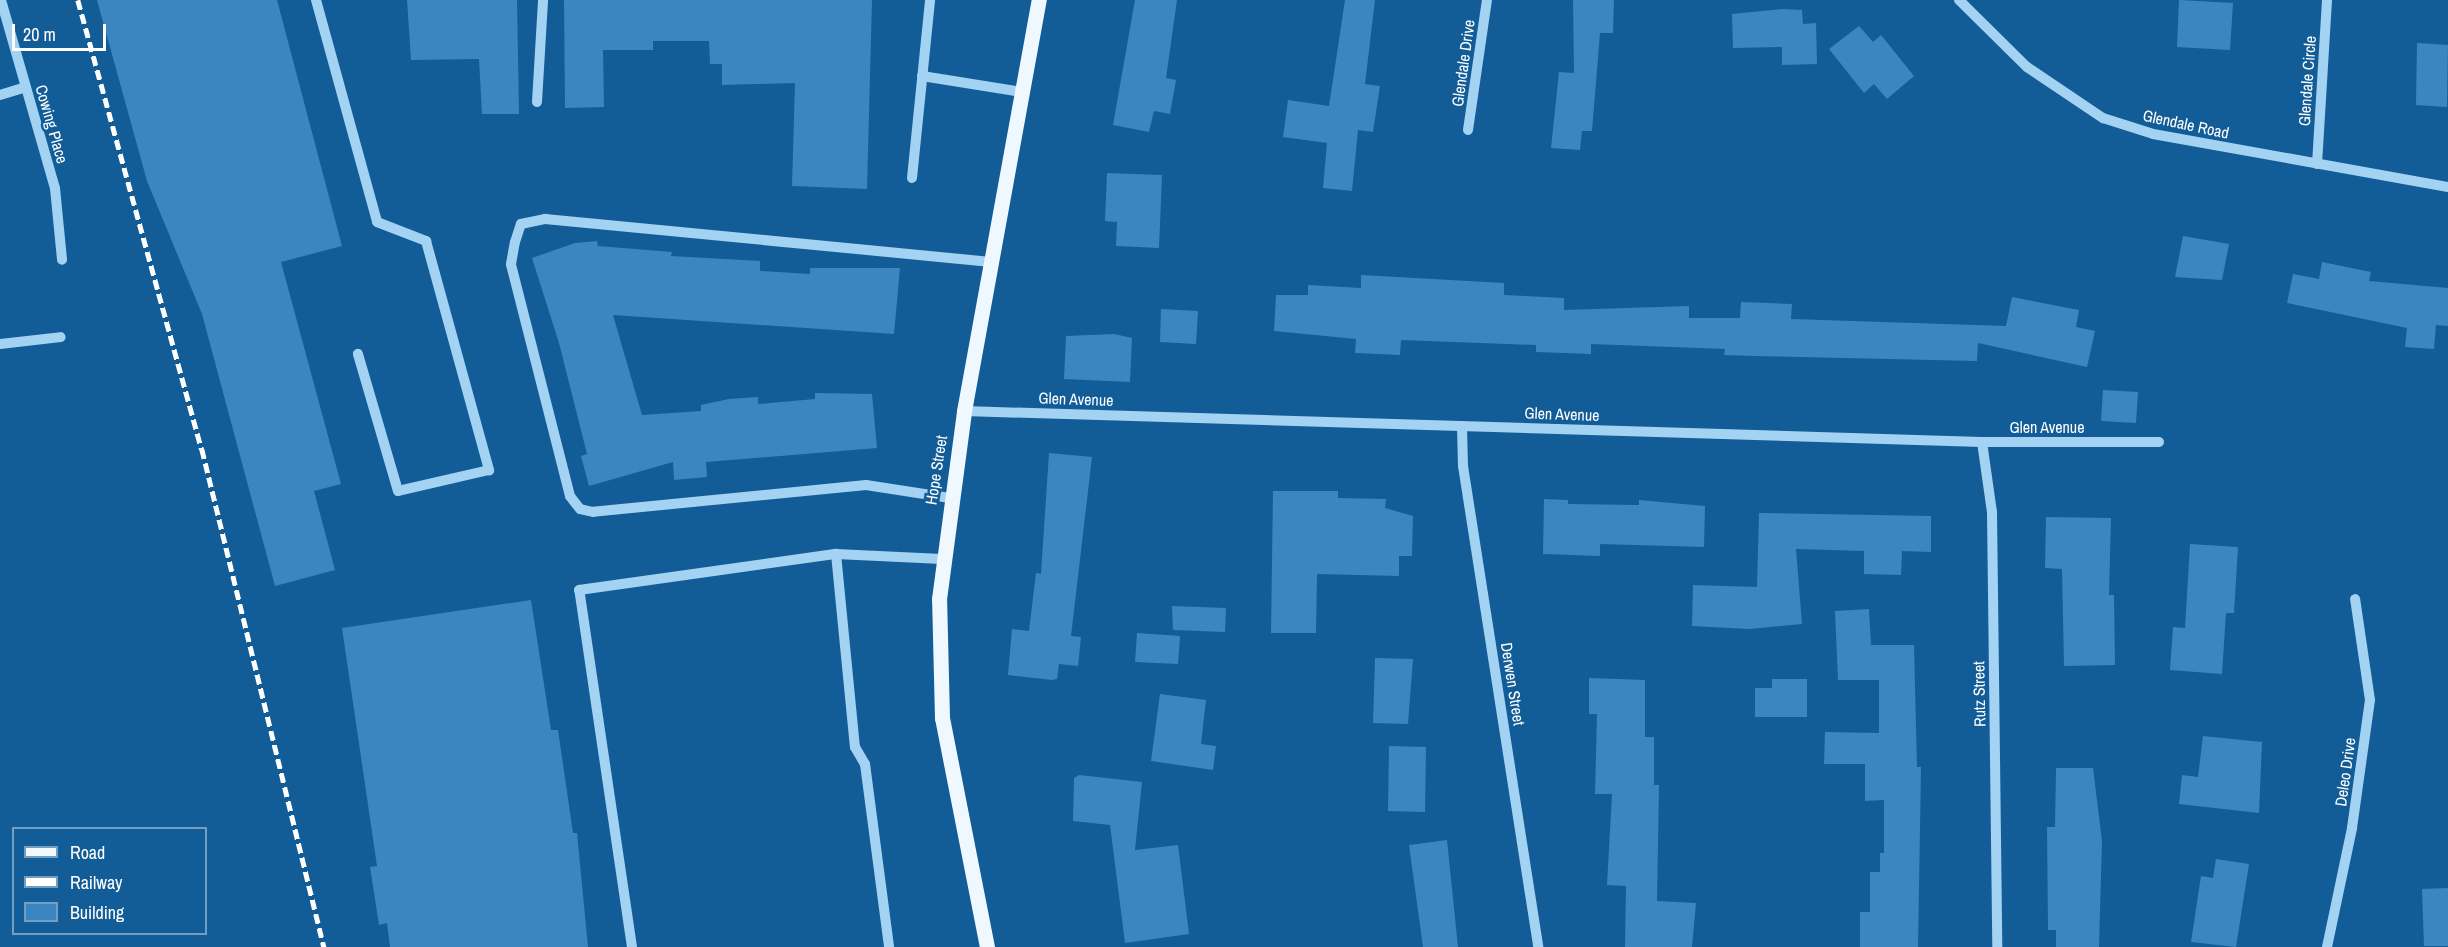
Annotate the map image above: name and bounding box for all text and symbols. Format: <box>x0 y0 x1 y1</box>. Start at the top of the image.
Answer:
scale bar <box>15 12 110 50</box>
street label: Glendale Drive <box>1447 18 1479 108</box>
text: 20 m <box>23 22 56 47</box>
street label: Glendale Circle <box>2294 35 2320 127</box>
street label: Cowing Place <box>32 82 72 166</box>
street label: Glendale Road <box>2141 106 2231 142</box>
street label: Glen Avenue <box>1038 388 1114 410</box>
street label: Glen Avenue <box>1524 403 1600 425</box>
street label: Glen Avenue <box>2009 417 2085 437</box>
street label: Hope Street <box>921 434 951 506</box>
street label: Derwen Street <box>1497 641 1529 727</box>
street label: Rutz Street <box>1969 661 1989 727</box>
street label: Deleo Drive <box>2331 736 2359 808</box>
legend <box>12 827 207 935</box>
text: Road <box>70 840 105 865</box>
text: Railway <box>70 870 123 895</box>
text: Building <box>70 900 124 925</box>

